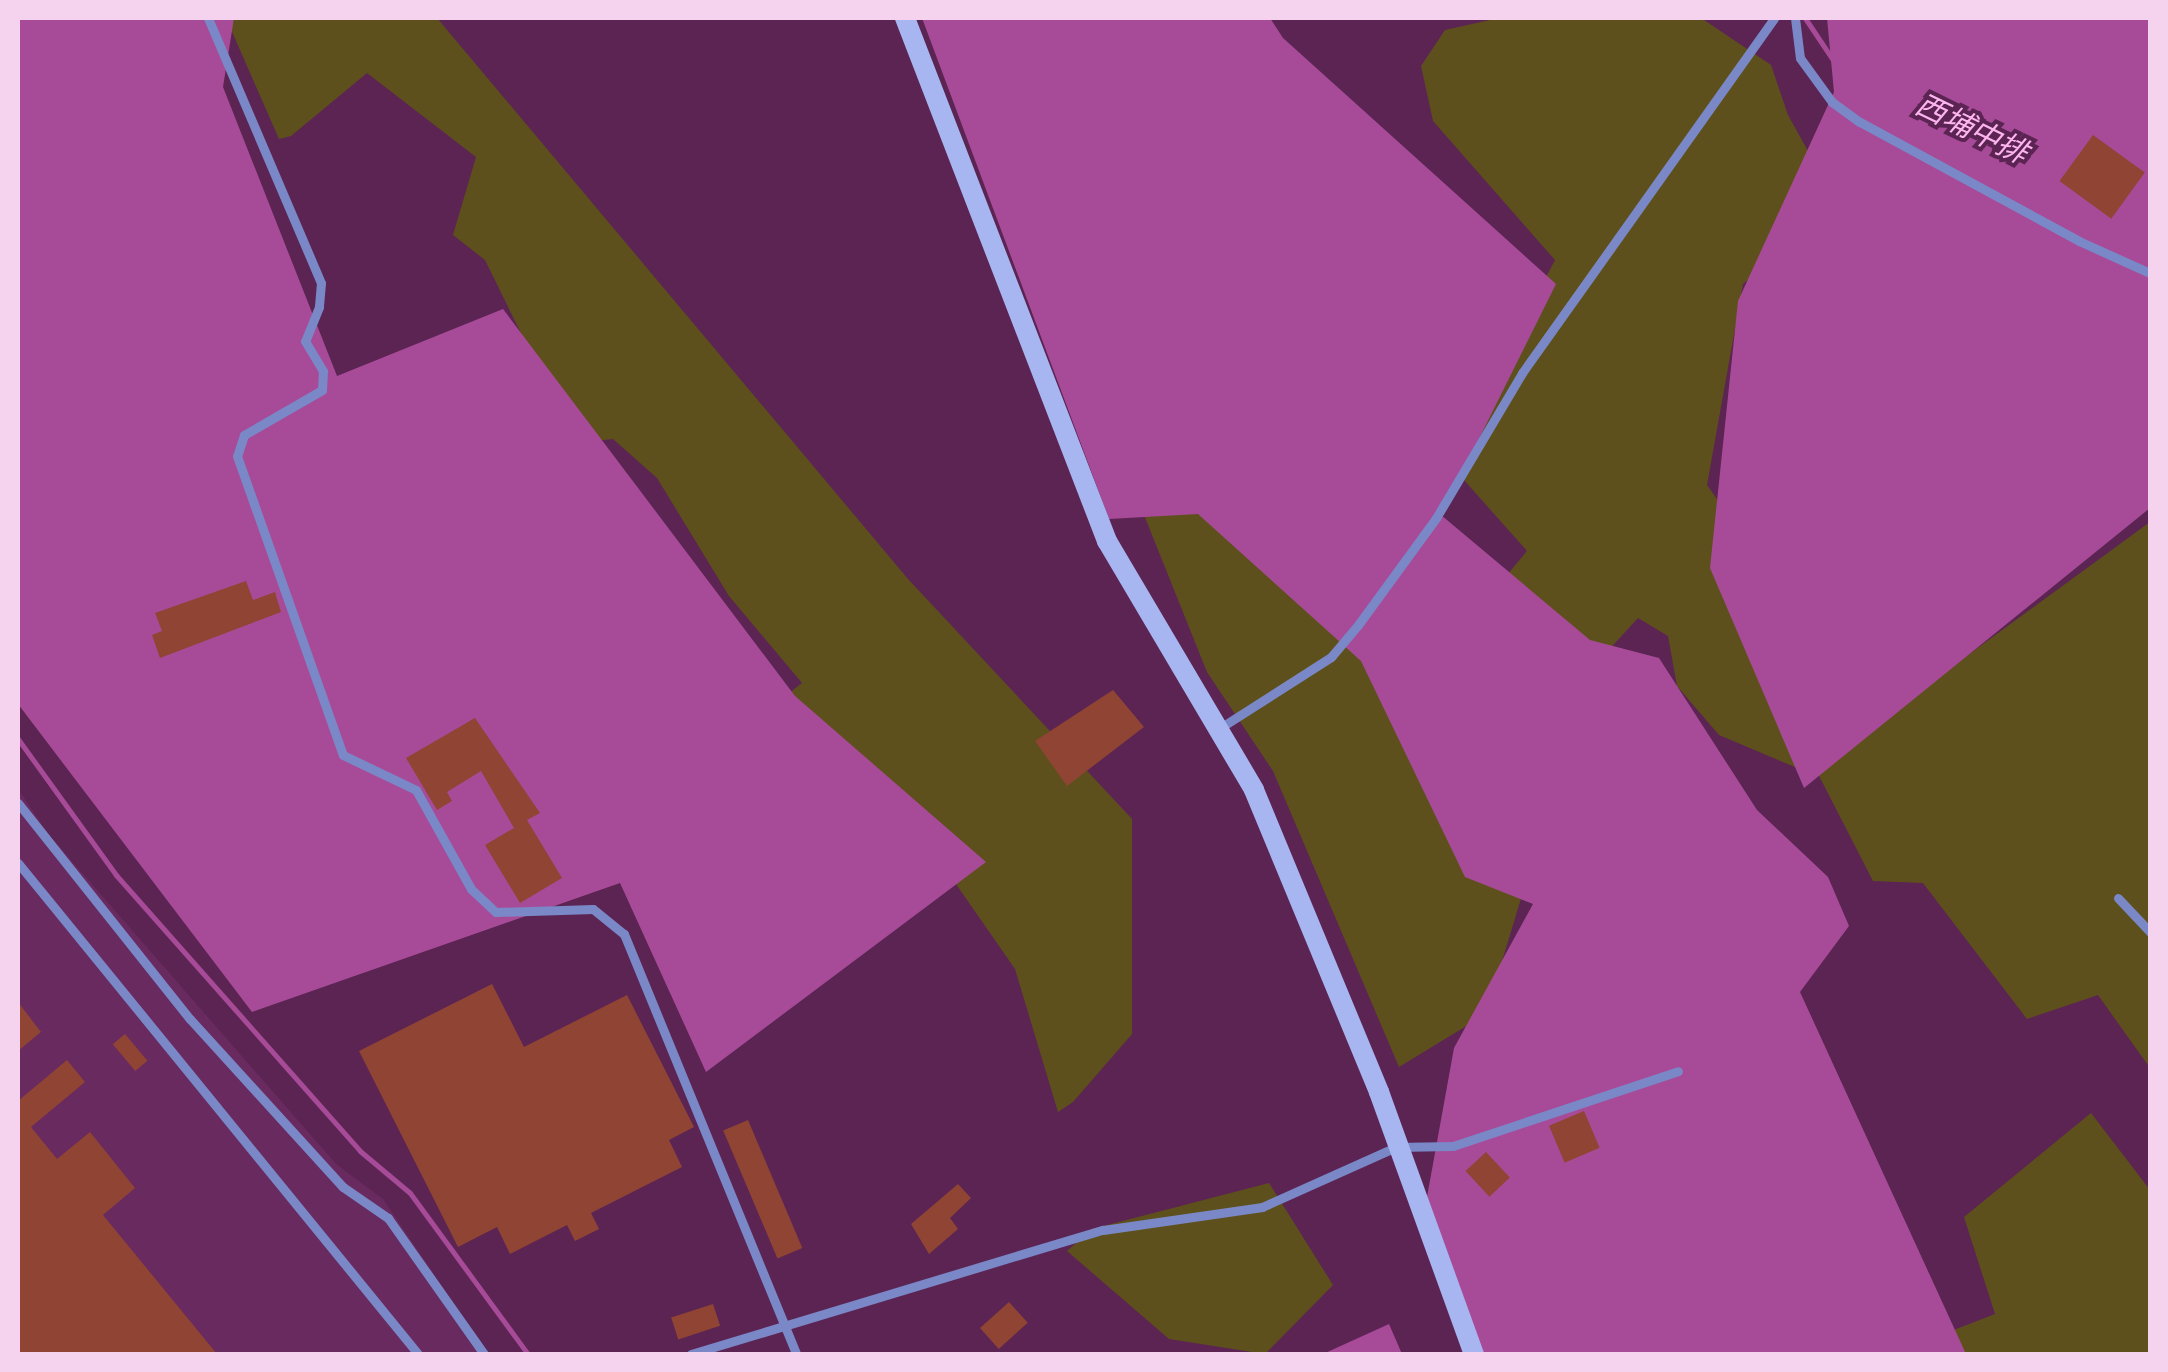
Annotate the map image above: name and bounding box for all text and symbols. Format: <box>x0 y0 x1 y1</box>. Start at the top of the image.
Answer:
water label: 西埔中排 <box>1909 88 2033 172</box>

